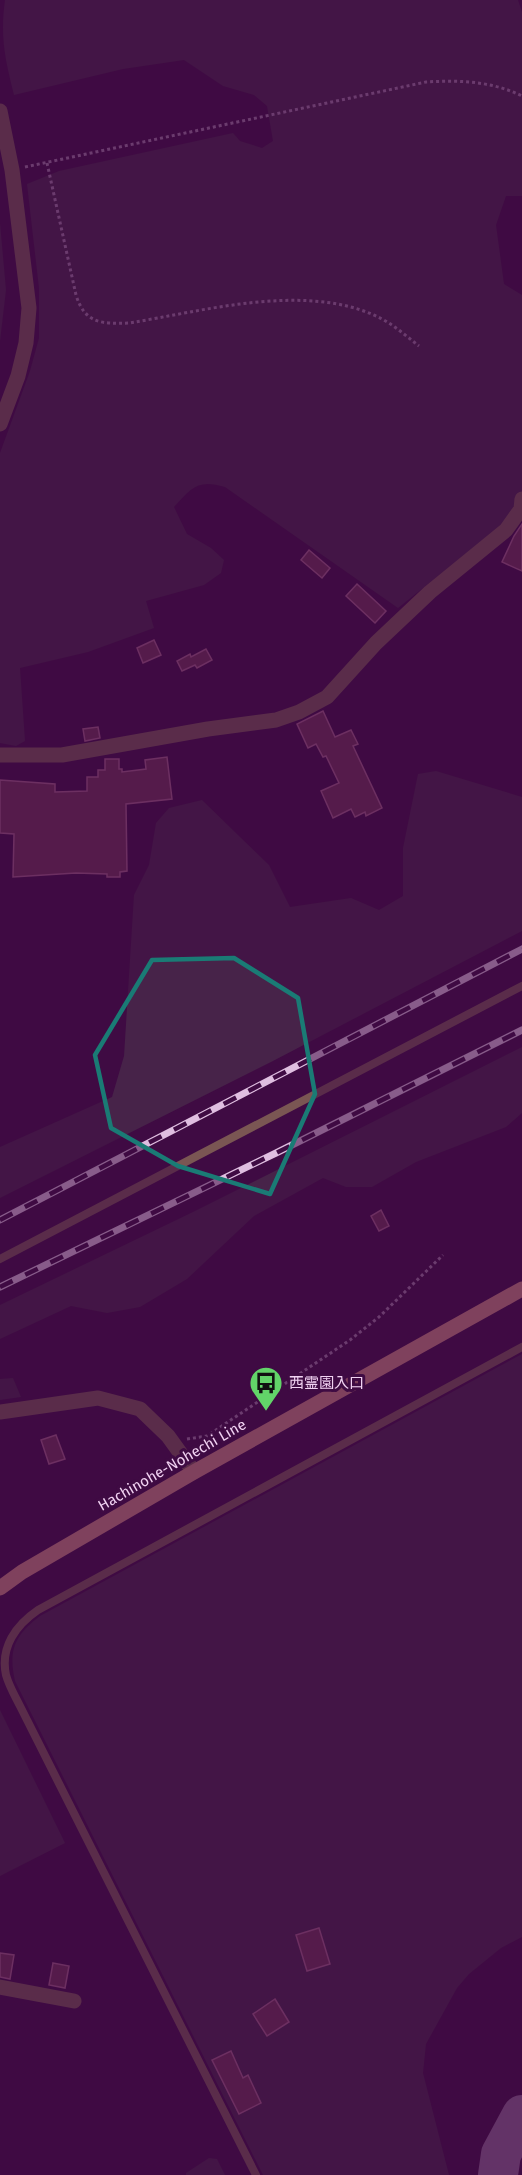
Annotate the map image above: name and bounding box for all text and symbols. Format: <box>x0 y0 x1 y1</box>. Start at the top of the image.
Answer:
bus stop icon: 西霊園入口 <box>248 1365 284 1412</box>
place label: 西霊園入口 <box>289 1374 364 1392</box>
street label: Hachinohe-Nohechi Line <box>95 1415 249 1515</box>

